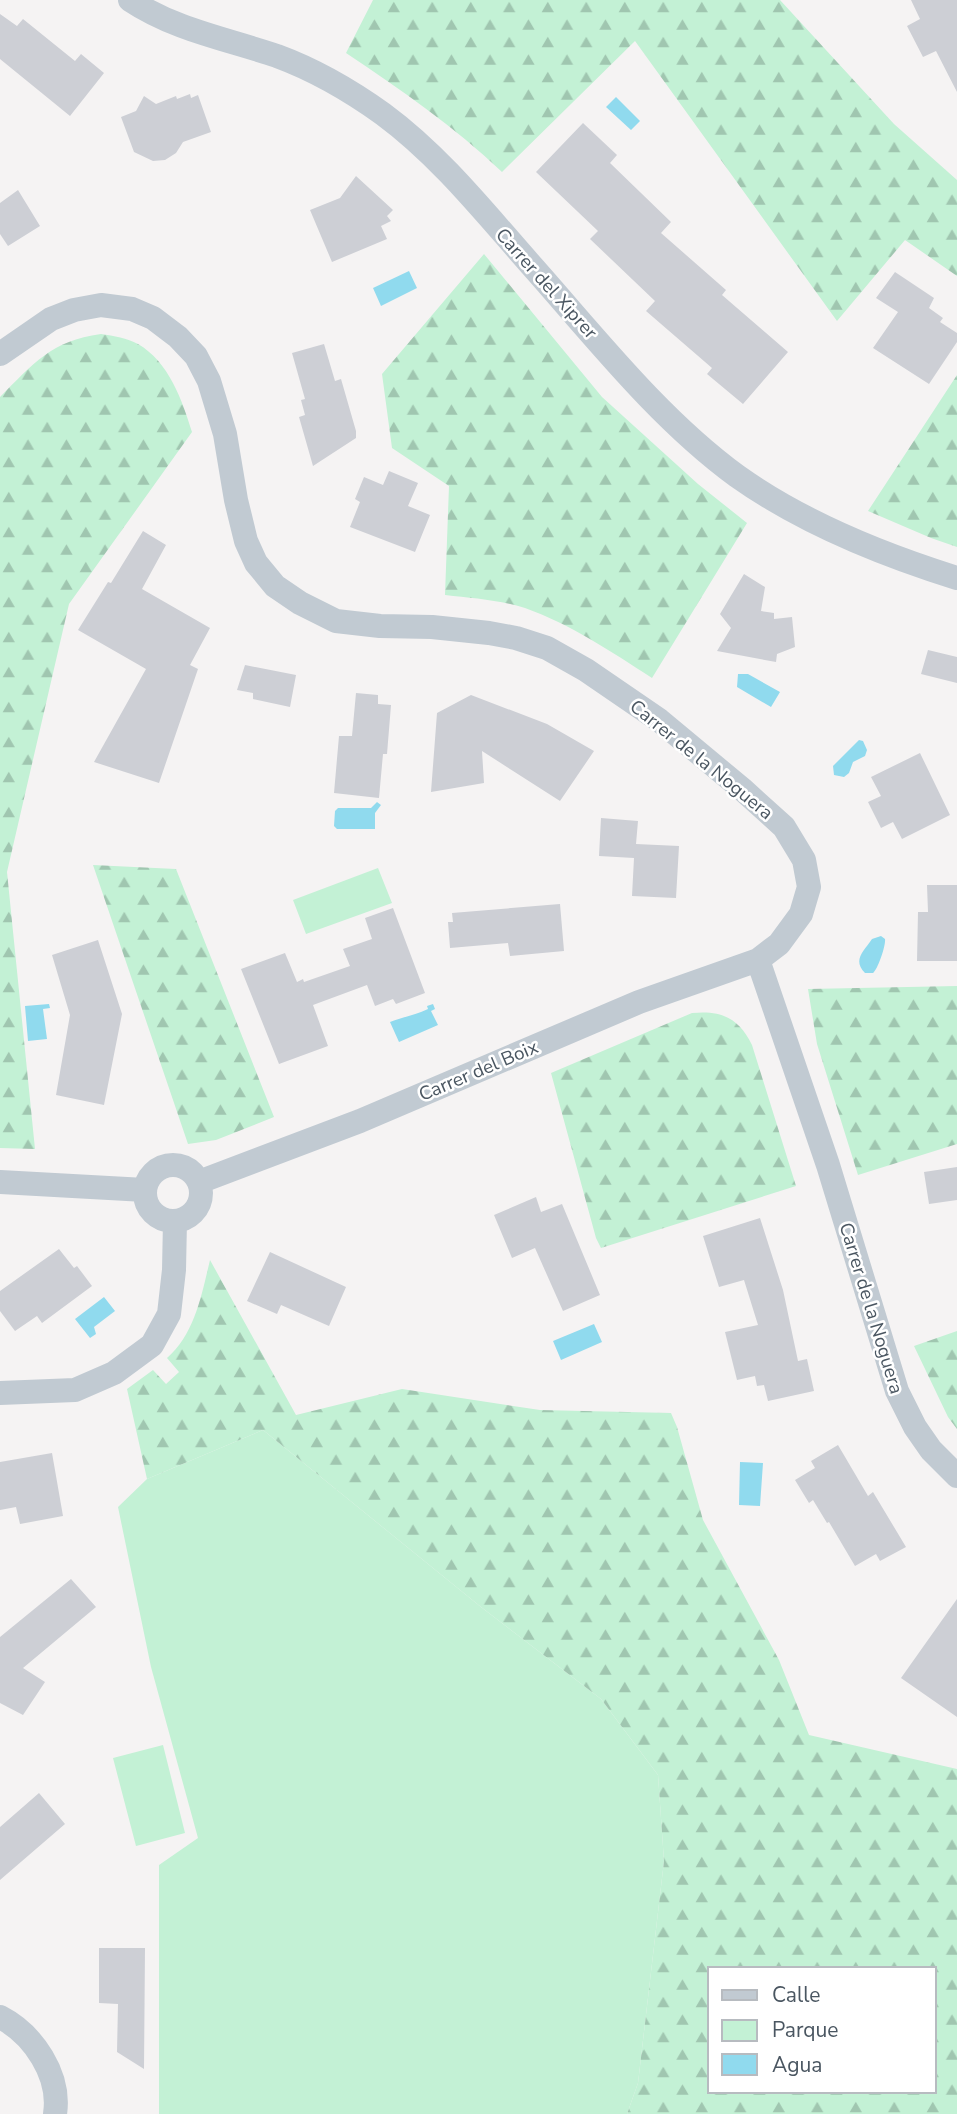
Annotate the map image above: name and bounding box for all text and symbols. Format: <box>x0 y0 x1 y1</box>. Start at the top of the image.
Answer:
street label: Carrer del Xiprer <box>489 223 603 345</box>
street label: Carrer de la Noguera <box>624 694 779 826</box>
street label: Carrer del Boix <box>415 1034 542 1108</box>
street label: Carrer de la Noguera <box>833 1219 909 1397</box>
legend <box>708 1967 936 2093</box>
text: Calle <box>772 1981 820 2009</box>
text: Parque <box>772 2016 839 2044</box>
text: Agua <box>772 2051 822 2079</box>

